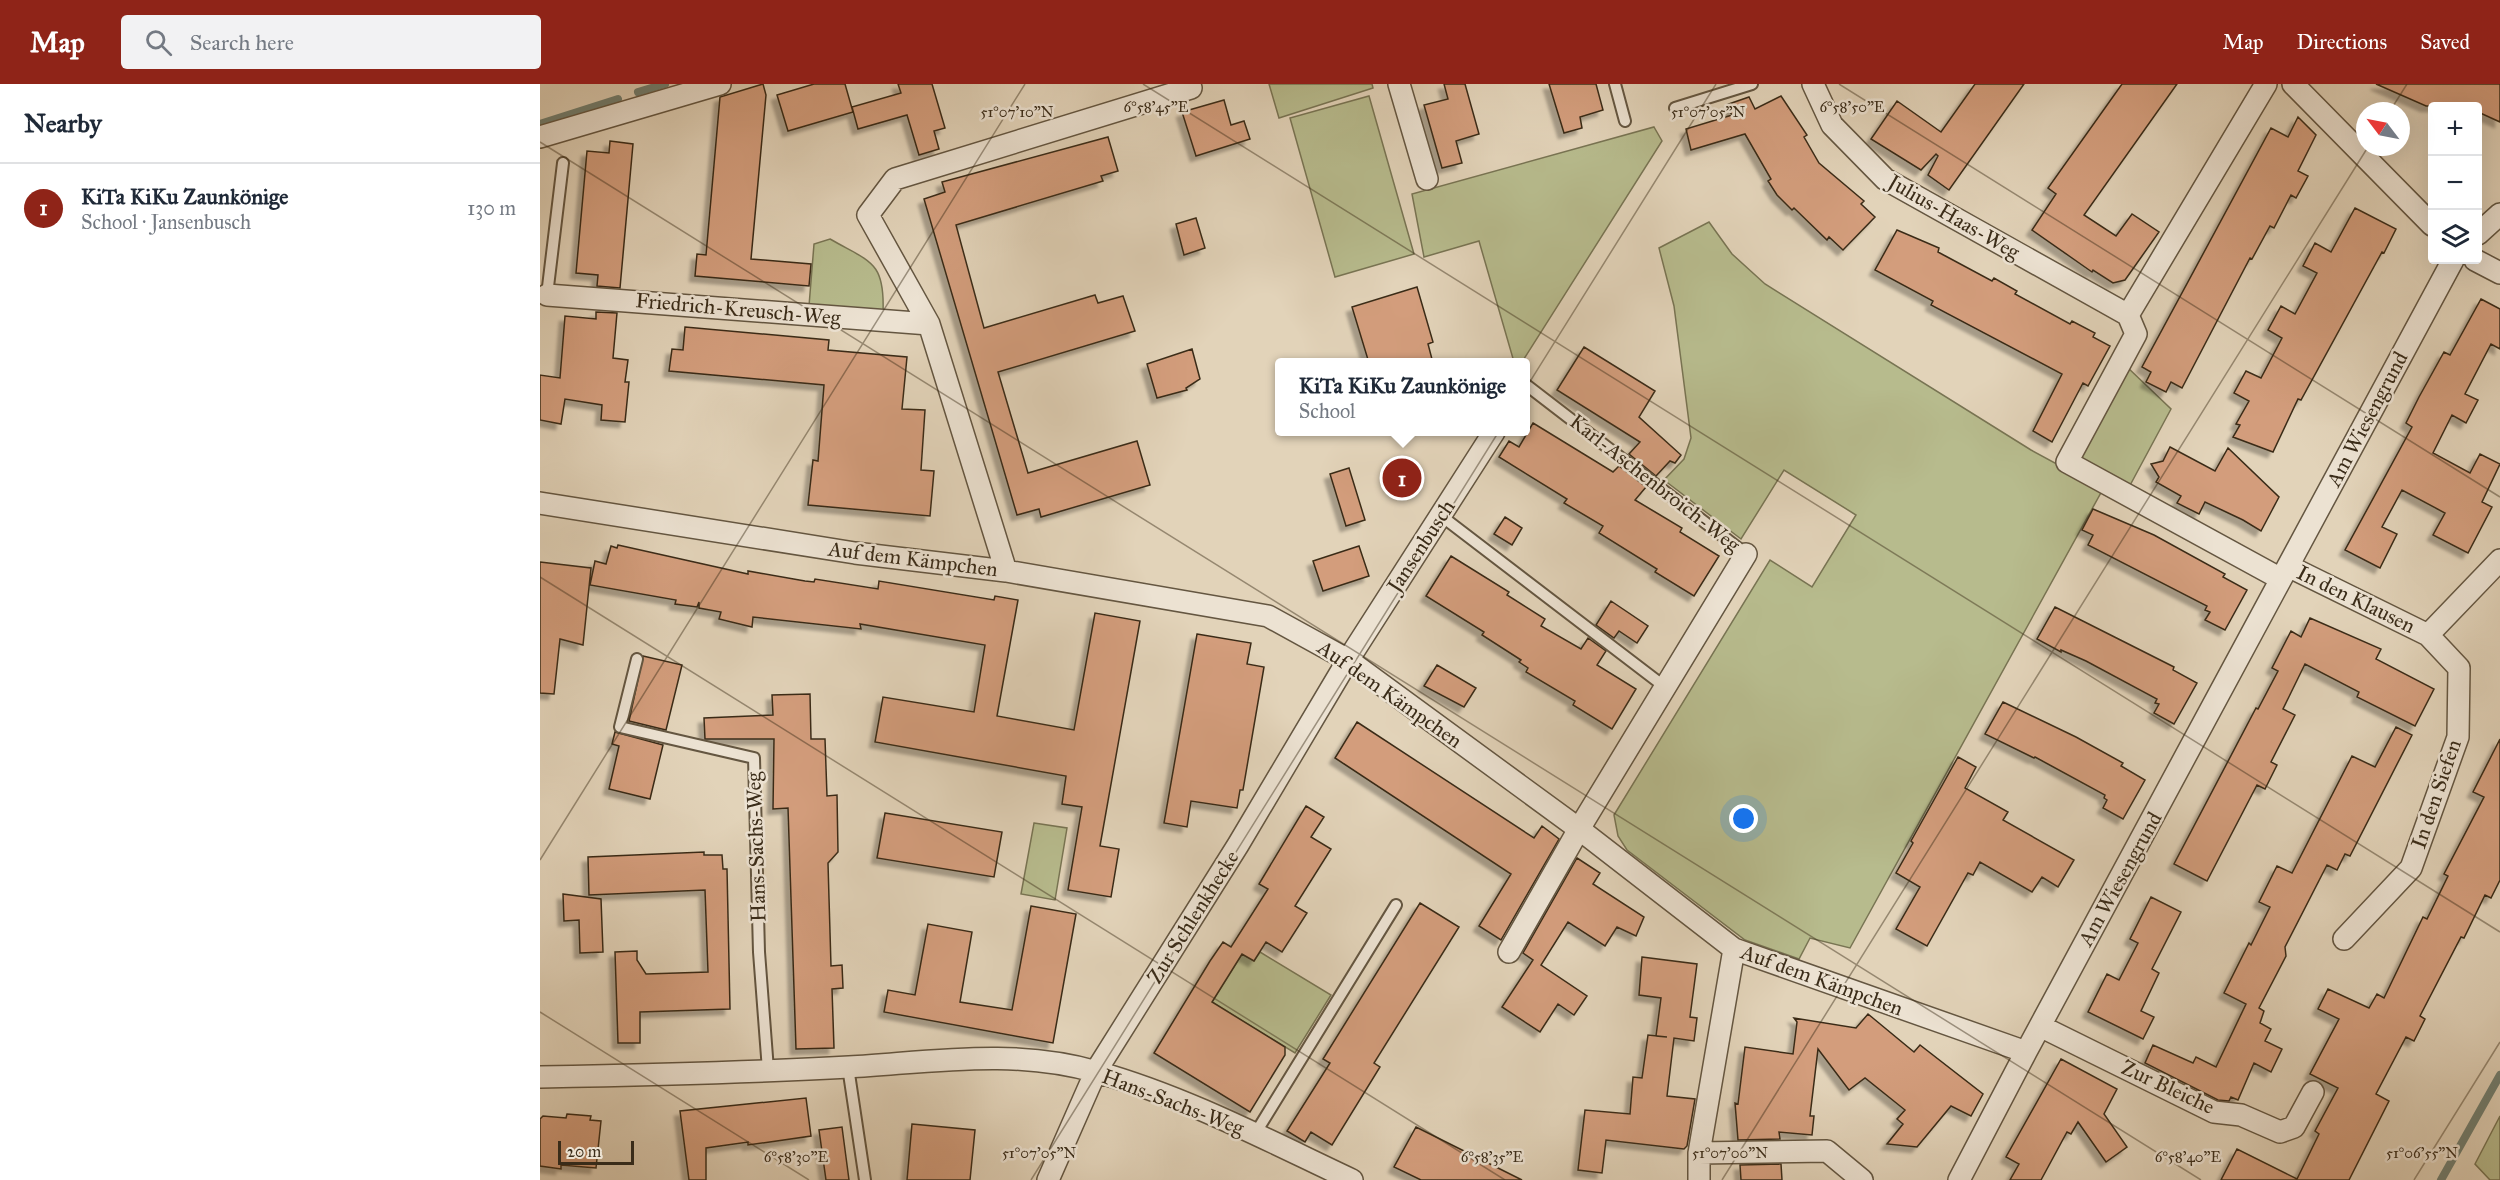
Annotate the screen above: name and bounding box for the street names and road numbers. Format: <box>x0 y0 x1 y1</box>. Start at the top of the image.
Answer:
street label: Julius-Haas-Weg <box>1882 168 2025 265</box>
street label: Friedrich-Kreusch-Weg <box>634 287 842 331</box>
street label: Am Wiesengrund <box>2320 347 2414 492</box>
street label: Karl-Aschenbroich-Weg <box>1565 408 1746 558</box>
street label: Jansenbusch <box>1380 494 1461 599</box>
street label: Auf dem Kämpchen <box>826 536 999 582</box>
street label: In den Klausen <box>2293 559 2419 639</box>
street label: Auf dem Kämpchen <box>1312 634 1467 754</box>
street label: In den Siefen <box>2405 736 2467 852</box>
street label: Hans-Sachs-Weg <box>740 771 772 922</box>
street label: Am Wiesengrund <box>2072 807 2168 951</box>
street label: Zur Schlenkhecke <box>1142 845 1245 988</box>
street label: Auf dem Kämpchen <box>1736 938 1907 1021</box>
street label: Zur Bleiche <box>2117 1054 2219 1120</box>
street label: Hans-Sachs-Weg <box>1098 1063 1248 1141</box>

